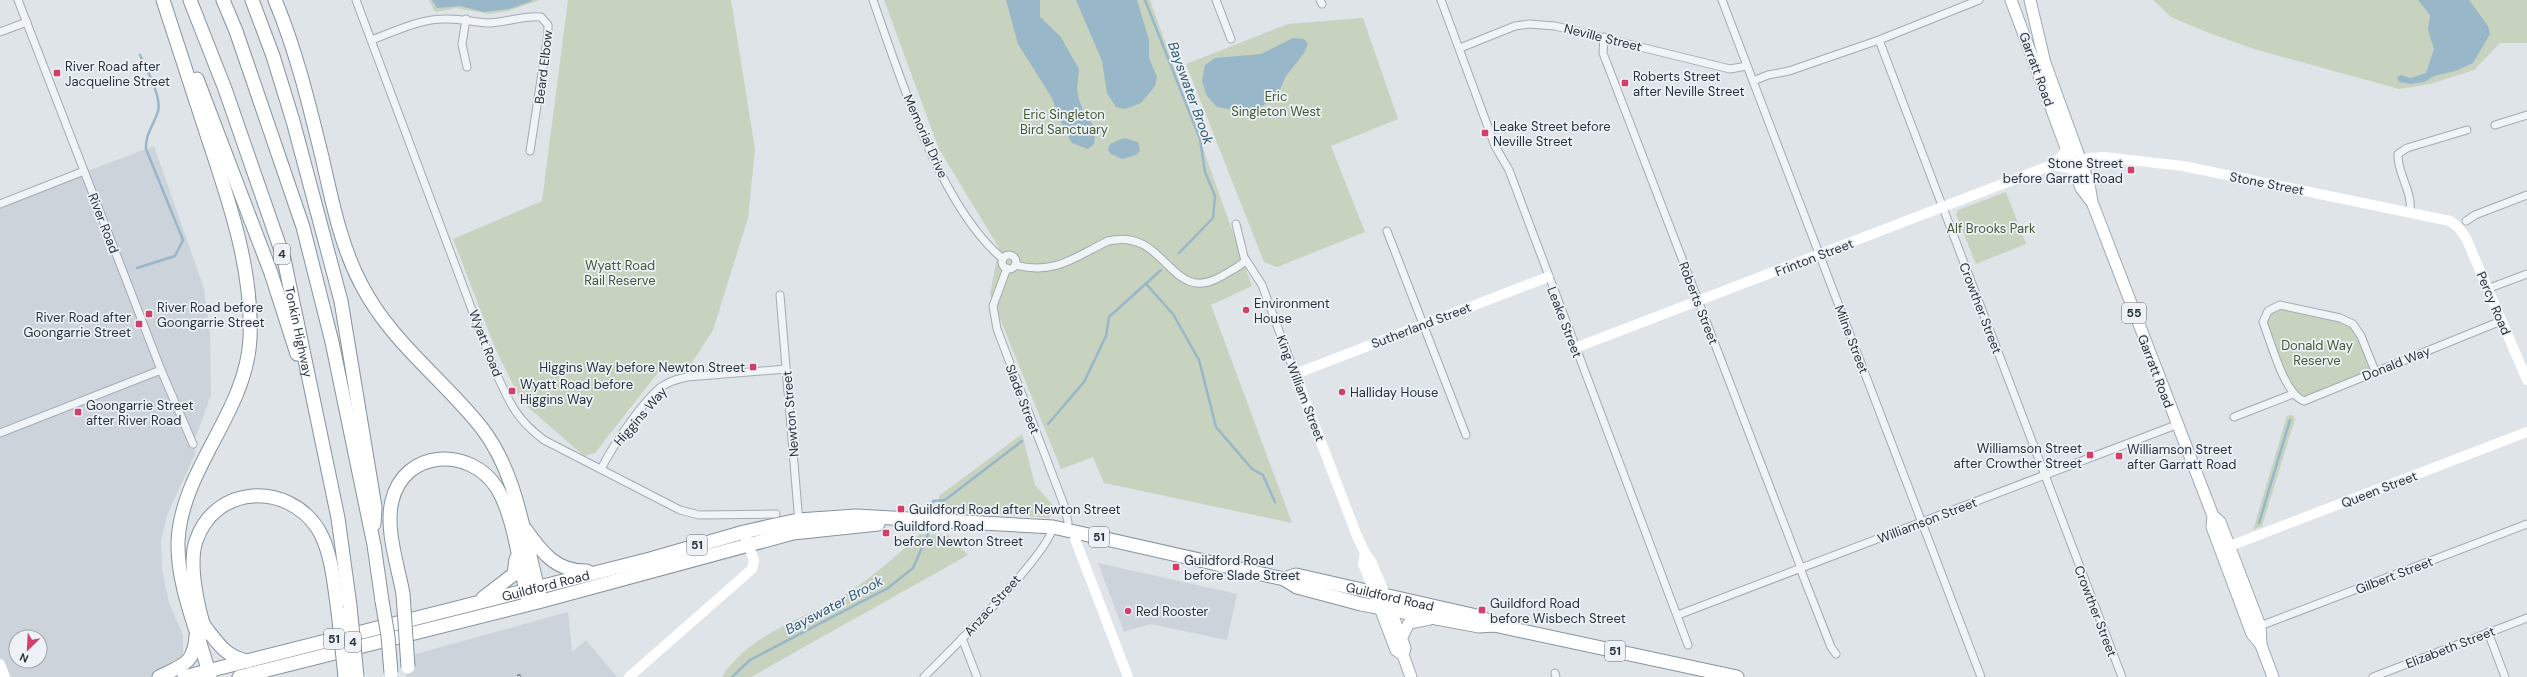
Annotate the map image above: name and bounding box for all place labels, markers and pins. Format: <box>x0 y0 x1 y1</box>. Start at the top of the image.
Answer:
place label: River Road after Jacqueline Street <box>65 58 170 90</box>
marker: River Road after Jacqueline Street <box>52 68 62 78</box>
place label: Roberts Street after Neville Street <box>1633 68 1745 100</box>
marker: Roberts Street after Neville Street <box>1620 78 1630 88</box>
place label: Leake Street before Neville Street <box>1493 118 1611 150</box>
marker: Leake Street before Neville Street <box>1480 128 1490 138</box>
place label: Stone Street before Garratt Road <box>2003 155 2123 187</box>
marker: Stone Street before Garratt Road <box>2126 165 2136 175</box>
place label: Environment House <box>1254 295 1330 327</box>
place label: River Road before Goongarrie Street <box>157 299 264 331</box>
marker: Environment House <box>1241 305 1251 315</box>
place label: River Road after Goongarrie Street <box>24 309 131 341</box>
marker: River Road before Goongarrie Street <box>144 309 154 319</box>
marker: River Road after Goongarrie Street <box>134 319 144 329</box>
place label: Higgins Way before Newton Street <box>539 359 745 376</box>
marker: Higgins Way before Newton Street <box>748 362 758 372</box>
place label: Wyatt Road before Higgins Way <box>520 376 633 408</box>
place label: Halliday House <box>1350 384 1438 401</box>
marker: Wyatt Road before Higgins Way <box>507 386 517 396</box>
marker: Halliday House <box>1337 387 1347 397</box>
place label: Goongarrie Street after River Road <box>86 397 193 429</box>
marker: Goongarrie Street after River Road <box>73 407 83 417</box>
place label: Williamson Street after Crowther Street <box>1954 440 2082 472</box>
place label: Williamson Street after Garratt Road <box>2127 441 2236 473</box>
marker: Williamson Street after Crowther Street <box>2085 450 2095 460</box>
marker: Williamson Street after Garratt Road <box>2114 451 2124 461</box>
place label: Guildford Road after Newton Street <box>909 501 1121 518</box>
marker: Guildford Road after Newton Street <box>896 504 906 514</box>
place label: Guildford Road before Newton Street <box>894 518 1023 550</box>
marker: Guildford Road before Newton Street <box>881 528 891 538</box>
place label: Guildford Road before Slade Street <box>1184 552 1300 584</box>
marker: Guildford Road before Slade Street <box>1171 562 1181 572</box>
place label: Guildford Road before Wisbech Street <box>1490 595 1626 627</box>
place label: Red Rooster <box>1136 603 1209 620</box>
marker: Guildford Road before Wisbech Street <box>1477 605 1487 615</box>
marker: Red Rooster <box>1123 606 1133 616</box>

